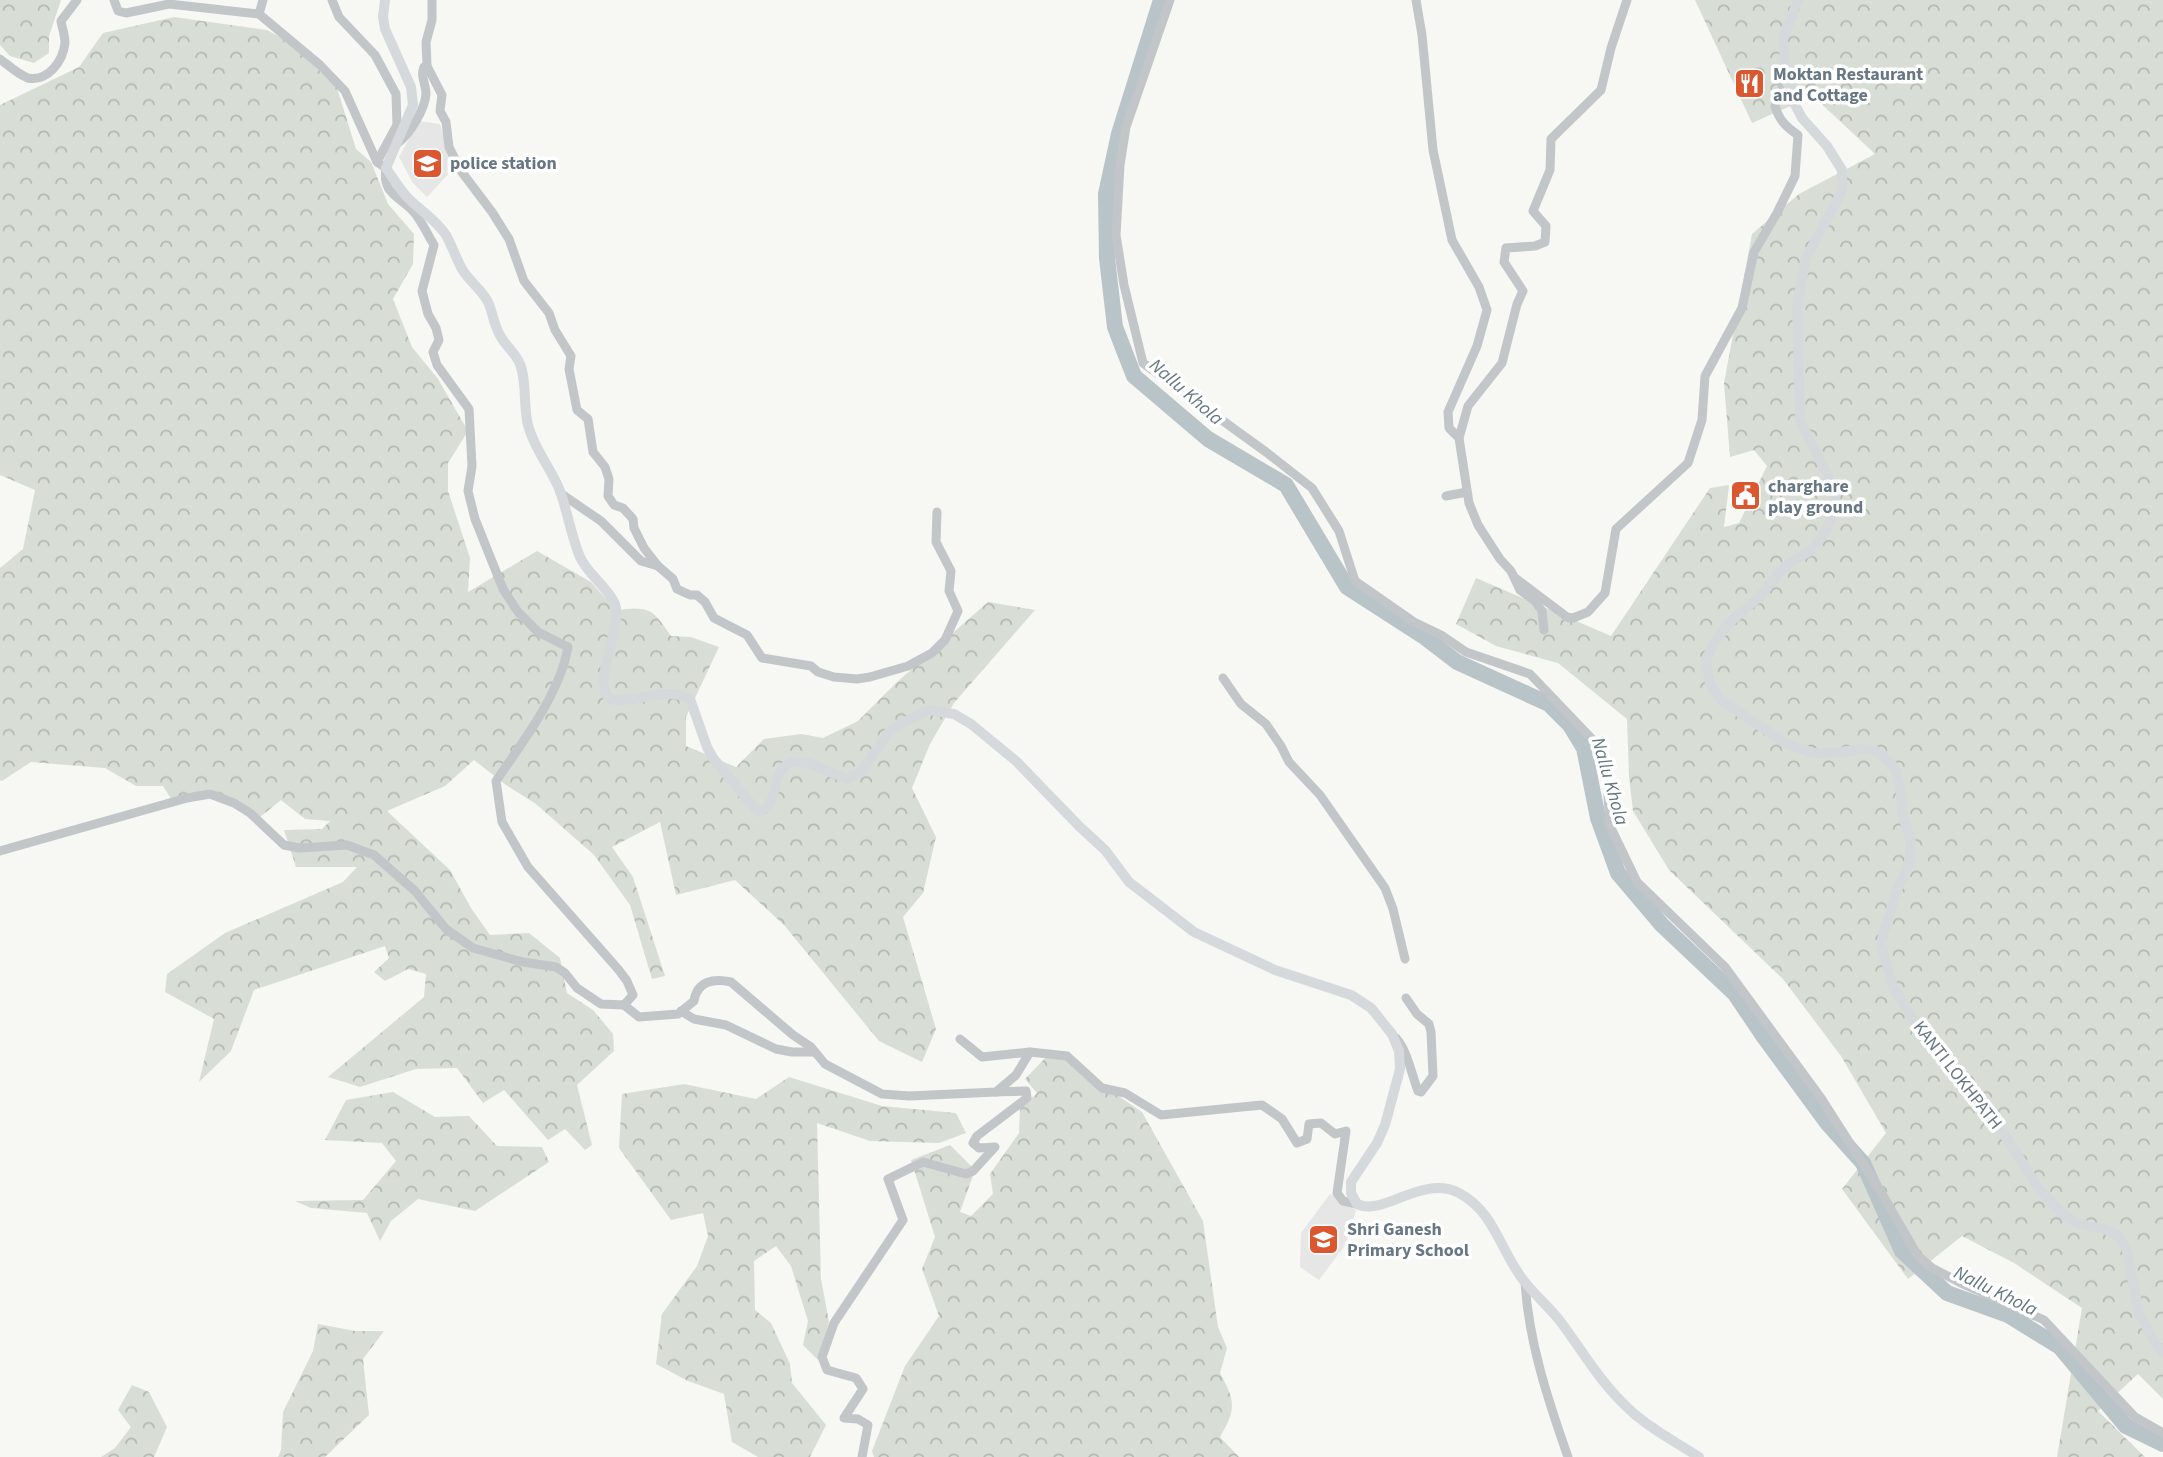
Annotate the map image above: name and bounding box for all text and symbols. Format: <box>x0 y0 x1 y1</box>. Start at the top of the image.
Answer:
place label: Moktan Restaurant and Cottage <box>1773 62 1923 108</box>
restaurant icon: Moktan Restaurant and Cottage <box>1733 67 1767 101</box>
school or university icon: police station <box>410 146 444 180</box>
place label: police station <box>450 151 557 176</box>
water label: Nallu Khola <box>1143 352 1229 432</box>
place label: charghare play ground <box>1768 474 1863 520</box>
public building icon: charghare play ground <box>1728 479 1762 513</box>
water label: Nallu Khola <box>1584 734 1635 829</box>
street label: KANTI LOKHPATH <box>1907 1016 2008 1135</box>
place label: Shri Ganesh Primary School <box>1347 1217 1469 1263</box>
school or university icon: Shri Ganesh Primary School <box>1307 1222 1341 1256</box>
water label: Nallu Khola <box>1949 1259 2042 1323</box>

